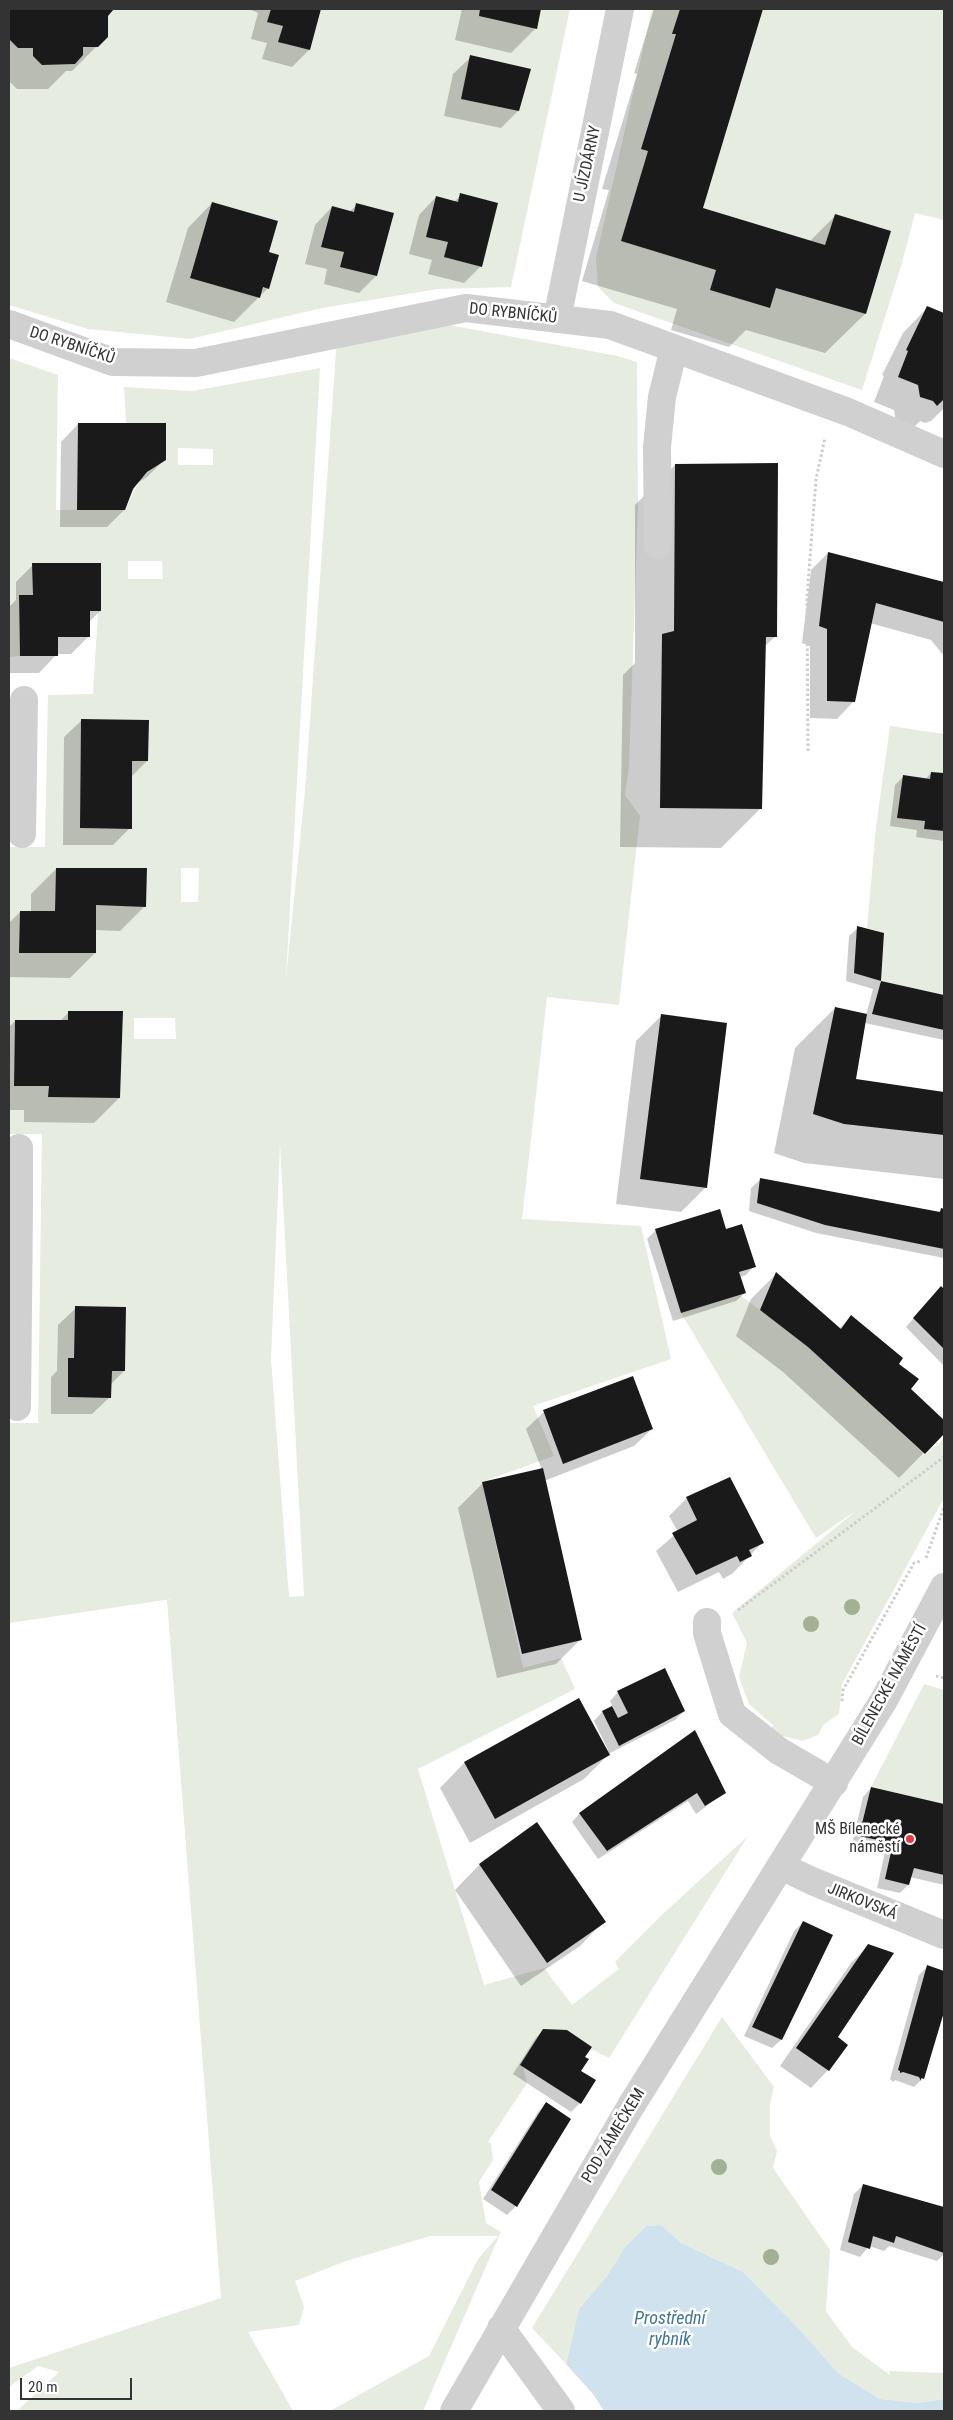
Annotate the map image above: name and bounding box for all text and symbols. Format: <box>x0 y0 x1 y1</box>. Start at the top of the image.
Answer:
street label: U JÍZDÁRNY <box>571 124 605 204</box>
street label: DO RYBNÍČKŮ <box>468 300 558 328</box>
street label: DO RYBNÍČKŮ <box>27 323 117 369</box>
street label: BÍLENECKÉ NÁMĚSTÍ <box>849 1621 931 1749</box>
place label: MŠ Bílenecké náměstí <box>815 1820 900 1858</box>
marker: MŠ Bílenecké náměstí <box>904 1833 916 1845</box>
street label: JIRKOVSKÁ <box>824 1879 900 1925</box>
street label: POD ZÁMEČKEM <box>578 2085 650 2187</box>
water label: Prostřední rybník <box>634 2308 706 2350</box>
scale bar <box>22 2368 135 2400</box>
text: 20 m <box>28 2378 58 2396</box>

